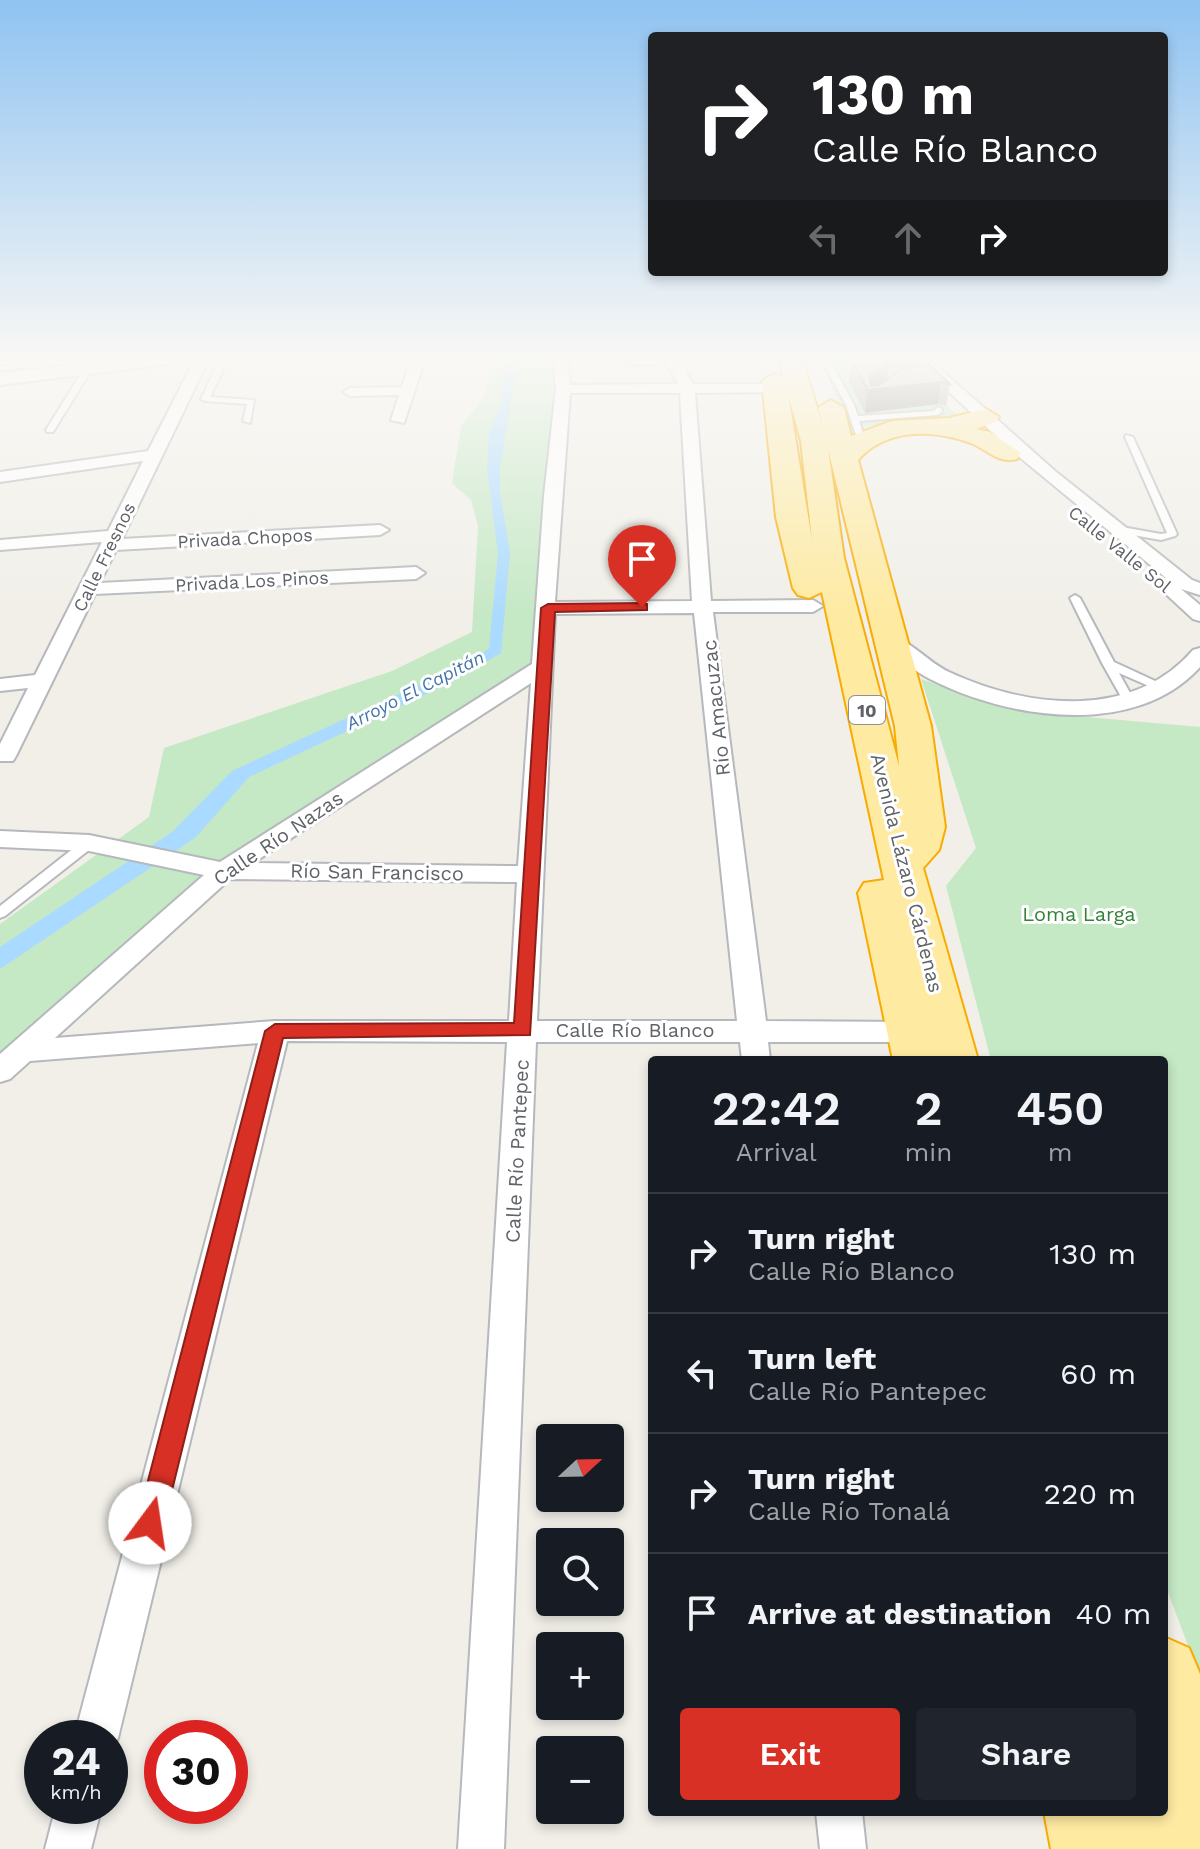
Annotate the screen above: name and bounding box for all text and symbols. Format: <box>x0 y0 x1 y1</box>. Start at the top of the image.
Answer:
text: 130 m <box>812 62 974 128</box>
icon: right <box>680 64 784 168</box>
text: Calle Río Blanco <box>812 129 1098 171</box>
icon: left <box>802 216 846 260</box>
icon: ahead <box>886 216 930 260</box>
icon: right <box>970 216 1014 260</box>
street label: Calle Fresnos <box>69 499 139 615</box>
street label: Calle Valle Sol <box>1065 501 1176 597</box>
street label: Privada Chopos <box>177 524 313 552</box>
pin <box>608 525 676 607</box>
icon: arrive <box>620 537 664 581</box>
street label: Privada Los Pinos <box>175 566 329 596</box>
street label: Río Amacuzac <box>697 639 735 777</box>
water label: Arroyo El Capitán <box>342 646 487 734</box>
road number: 10 <box>849 696 885 724</box>
street label: Avenida Lázaro Cárdenas <box>866 751 948 995</box>
street label: Calle Río Nazas <box>209 786 347 890</box>
street label: Río San Francisco <box>290 858 464 886</box>
park label: Loma Larga <box>1022 902 1136 926</box>
street label: Calle Río Blanco <box>555 1018 715 1042</box>
street label: Calle Río Pantepec <box>500 1059 534 1243</box>
text: 22:42 <box>711 1080 841 1137</box>
text: 2 <box>914 1080 943 1137</box>
text: 450 <box>1016 1080 1105 1137</box>
text: Arrival <box>736 1137 817 1167</box>
text: min <box>904 1137 952 1167</box>
text: m <box>1048 1137 1073 1167</box>
text: Turn right <box>748 1221 894 1256</box>
icon: right <box>680 1231 724 1275</box>
text: 130 m <box>1049 1236 1136 1271</box>
text: Calle Río Blanco <box>748 1256 955 1286</box>
text: Turn left <box>748 1341 876 1376</box>
icon: left <box>680 1351 724 1395</box>
text: 60 m <box>1060 1356 1136 1391</box>
text: Calle Río Pantepec <box>748 1376 987 1406</box>
north arrow <box>536 1424 624 1512</box>
map controls <box>536 1424 624 1824</box>
text: Turn right <box>748 1461 894 1496</box>
icon: right <box>680 1471 724 1515</box>
text: 220 m <box>1044 1476 1136 1511</box>
position arrow <box>108 1481 192 1565</box>
text: Calle Río Tonalá <box>748 1496 950 1526</box>
button: search <box>536 1528 624 1616</box>
icon: arrive <box>680 1591 724 1635</box>
text: Arrive at destination <box>748 1596 1052 1631</box>
text: 40 m <box>1076 1596 1151 1631</box>
button: + <box>536 1632 624 1720</box>
button: Exit <box>680 1708 900 1800</box>
button: Share <box>916 1708 1136 1800</box>
speed limit sign: 30 <box>144 1720 248 1824</box>
button: − <box>536 1736 624 1824</box>
text: 24 <box>51 1738 101 1785</box>
text: km/h <box>50 1780 102 1804</box>

